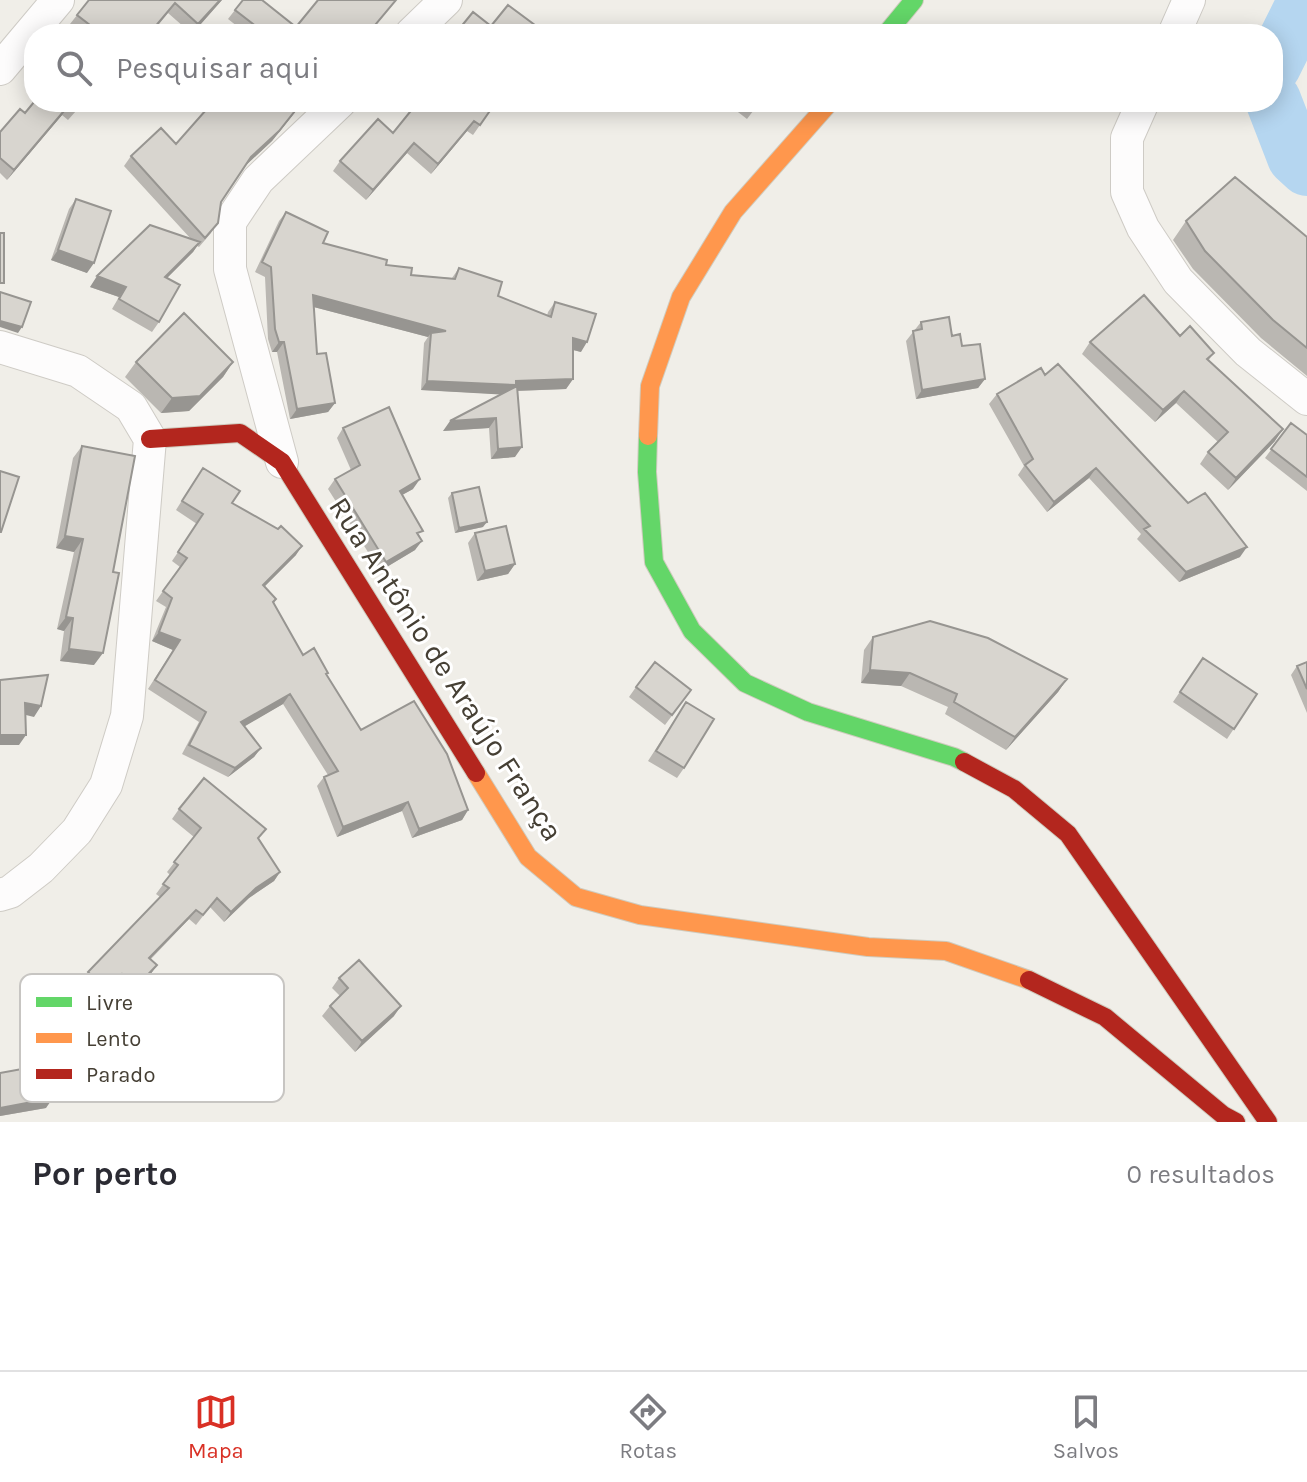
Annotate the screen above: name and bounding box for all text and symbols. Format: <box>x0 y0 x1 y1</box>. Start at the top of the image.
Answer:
search box <box>24 24 1283 112</box>
icon: search <box>52 46 96 90</box>
text: Pesquisar aqui <box>116 50 320 86</box>
street label: Rua Antônio de Araújo França <box>321 490 571 848</box>
legend <box>20 974 284 1102</box>
text: Livre <box>86 990 133 1016</box>
text: Lento <box>86 1026 141 1052</box>
text: Parado <box>86 1062 155 1088</box>
text: Por perto <box>32 1154 178 1194</box>
text: 0 resultados <box>1127 1159 1275 1190</box>
tab: Mapa <box>188 1390 244 1464</box>
tab: Rotas <box>620 1390 677 1464</box>
tab: Salvos <box>1053 1390 1119 1464</box>

